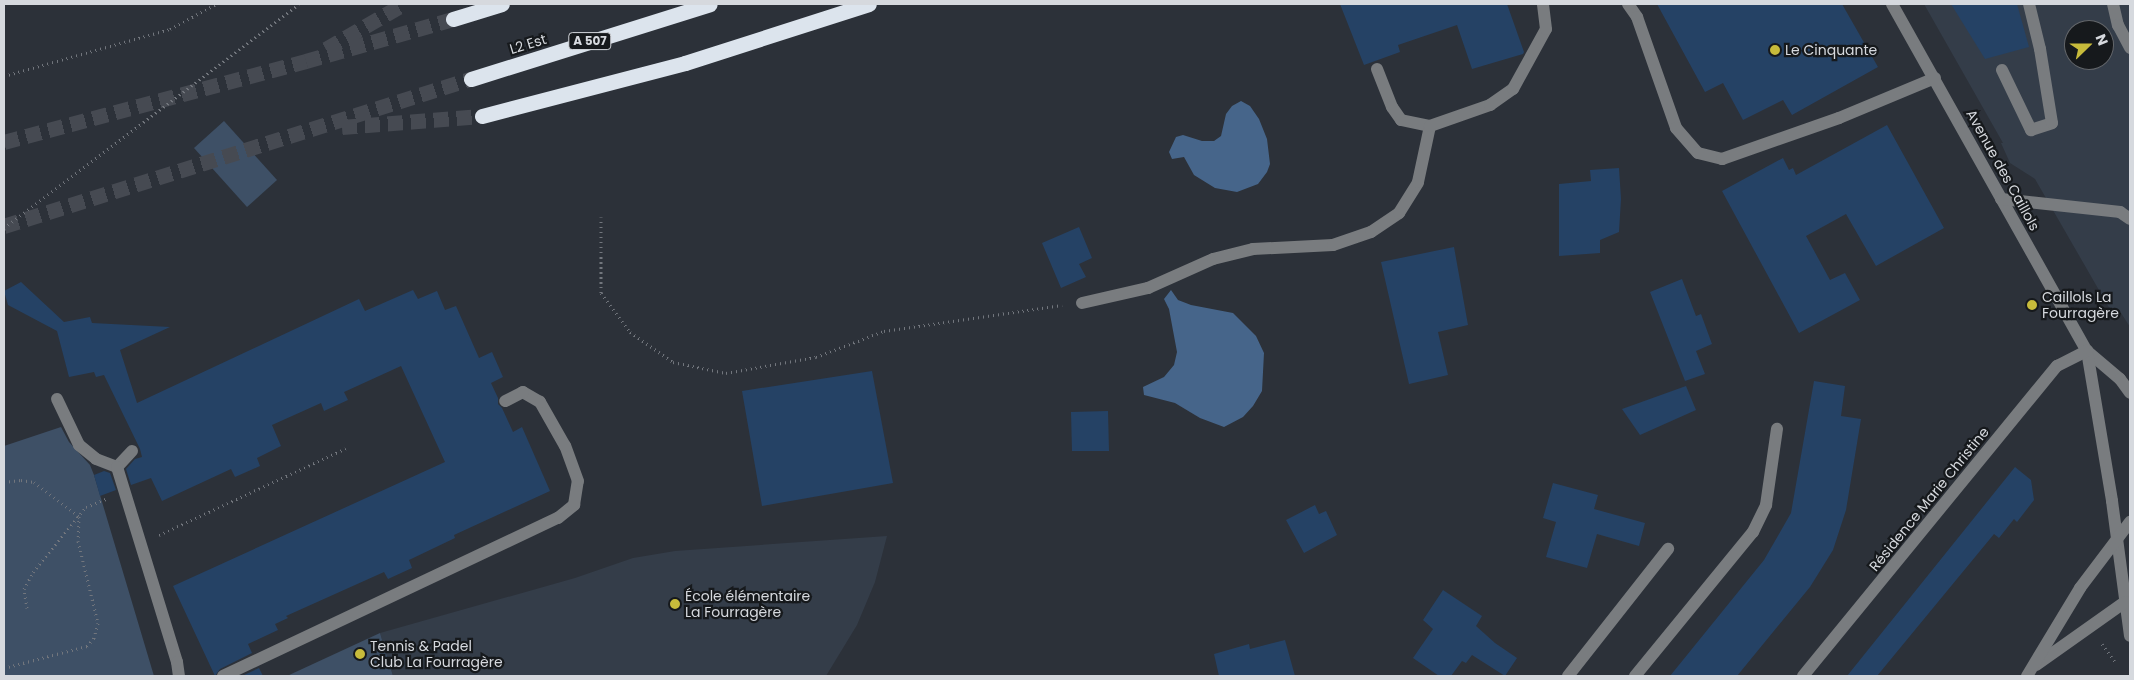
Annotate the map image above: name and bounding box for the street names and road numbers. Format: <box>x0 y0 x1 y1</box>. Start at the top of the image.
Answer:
street label: L2 Est <box>508 30 548 58</box>
road number: A 507 <box>568 31 612 50</box>
street label: Avenue des Caillols <box>1963 107 2043 233</box>
street label: Résidence Marie Christine <box>1866 424 1992 574</box>

